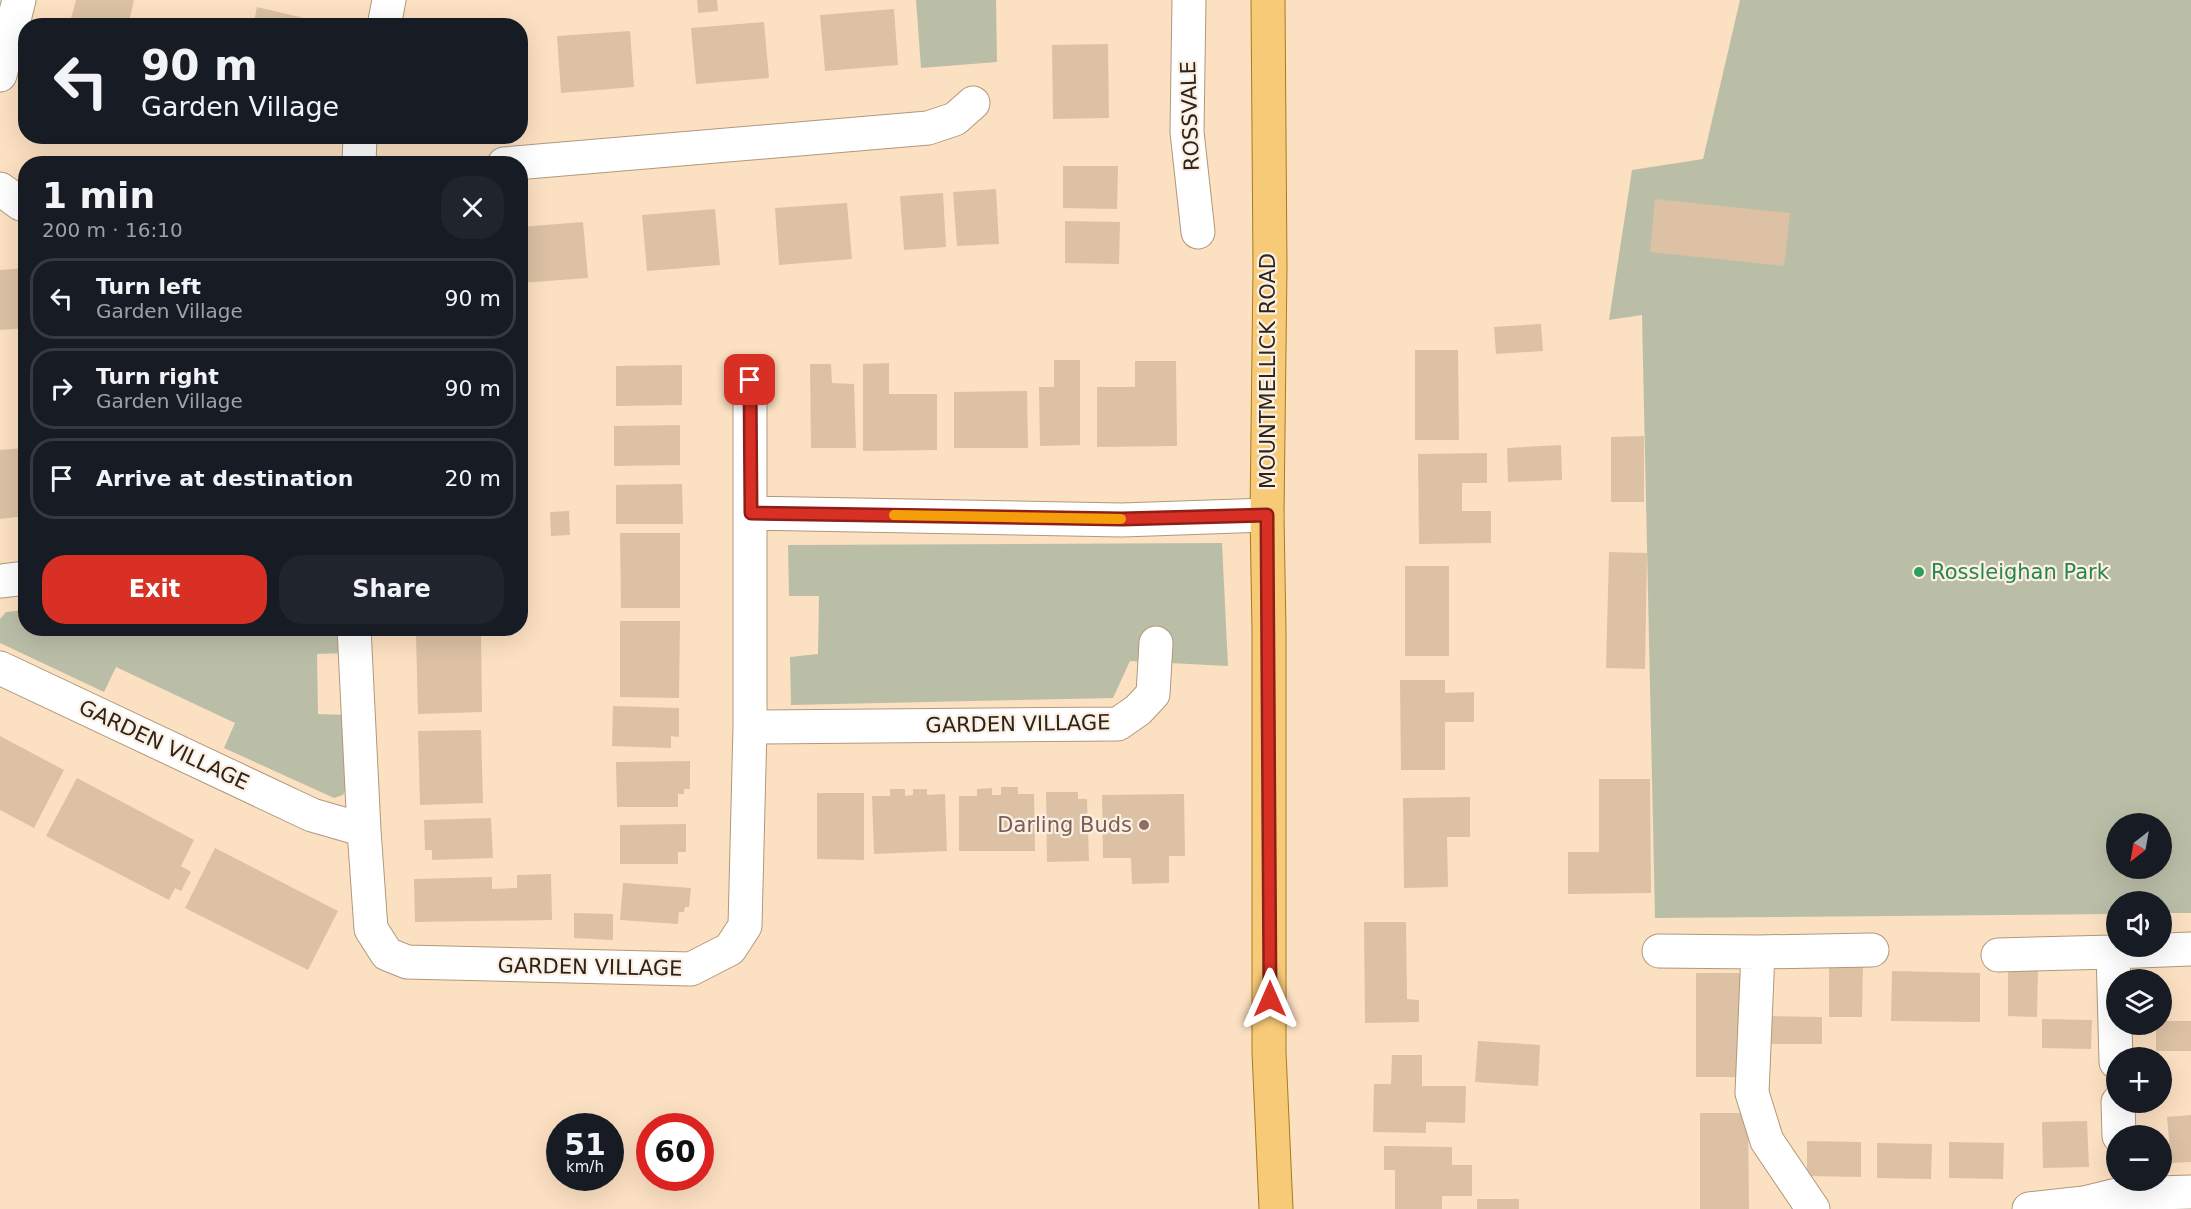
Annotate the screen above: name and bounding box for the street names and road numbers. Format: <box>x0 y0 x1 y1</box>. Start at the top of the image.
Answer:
street label: ROSSVALE <box>1176 61 1204 171</box>
street label: MOUNTMELLICK ROAD <box>1256 253 1280 489</box>
street label: GARDEN VILLAGE <box>75 695 253 795</box>
street label: GARDEN VILLAGE <box>925 710 1111 738</box>
street label: GARDEN VILLAGE <box>497 953 683 981</box>

